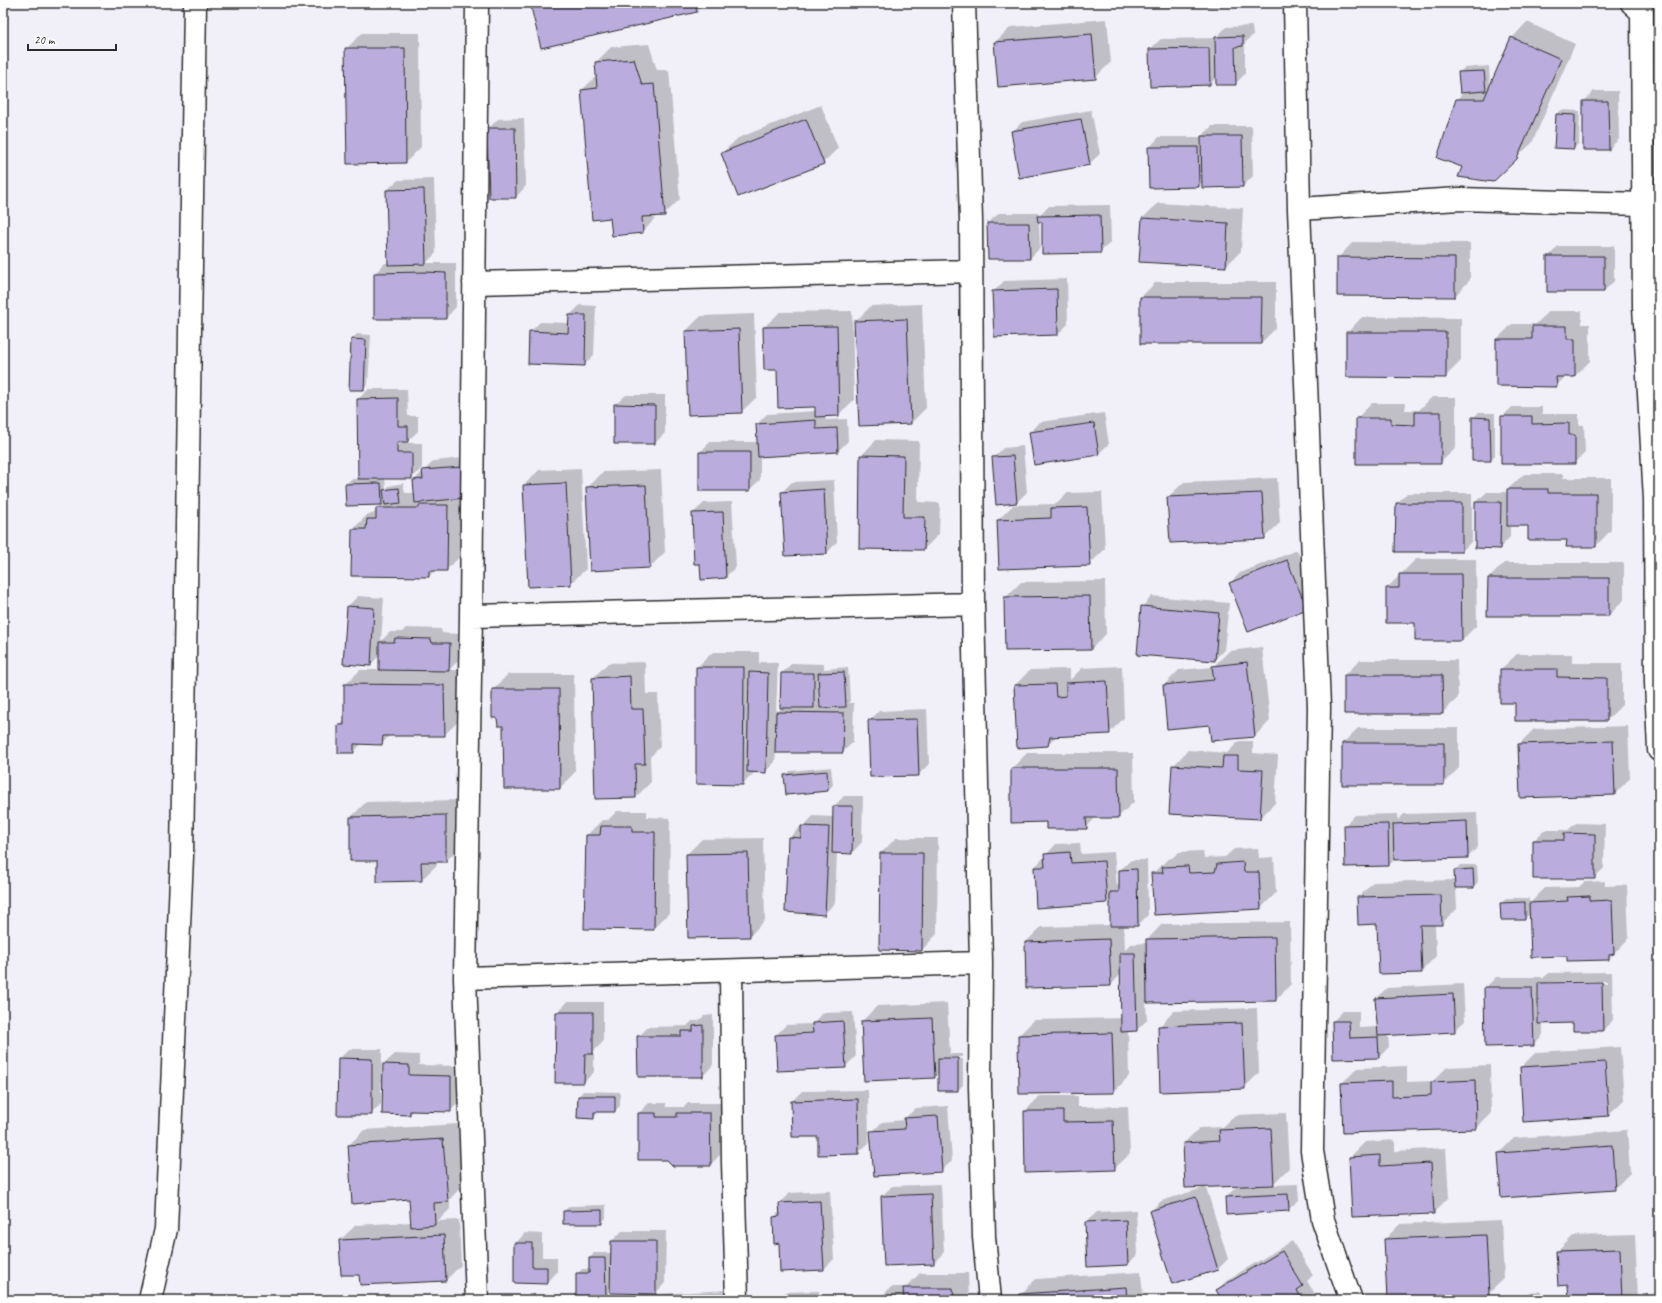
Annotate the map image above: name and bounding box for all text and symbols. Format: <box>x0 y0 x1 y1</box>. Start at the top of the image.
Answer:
scale bar <box>28 26 116 52</box>
text: 20 m <box>34 32 56 48</box>

